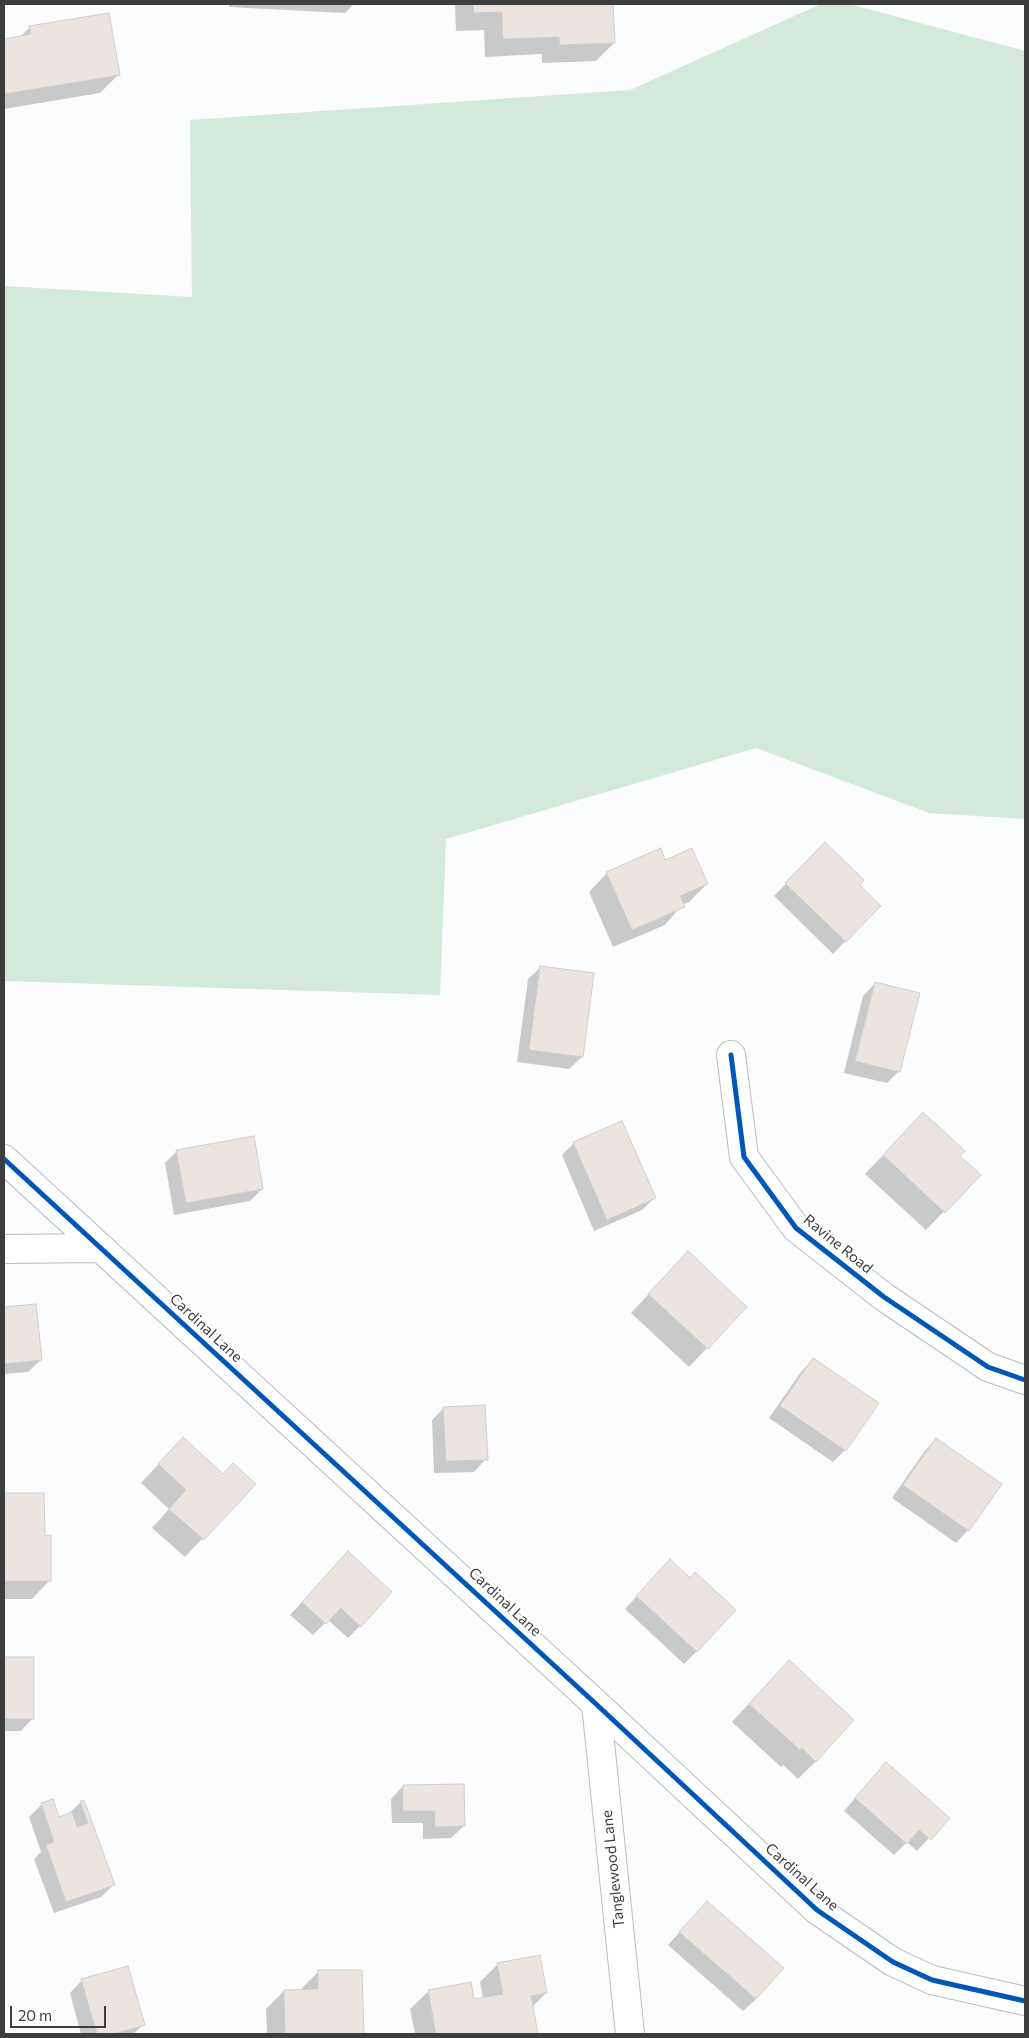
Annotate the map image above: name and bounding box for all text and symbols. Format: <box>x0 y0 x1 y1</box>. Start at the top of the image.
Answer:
street label: Ravine Road <box>800 1211 876 1277</box>
street label: Cardinal Lane <box>166 1290 246 1366</box>
street label: Cardinal Lane <box>465 1564 545 1640</box>
street label: Tanglewood Lane <box>598 1809 628 1929</box>
street label: Cardinal Lane <box>762 1839 842 1915</box>
scale bar <box>12 1996 109 2028</box>
text: 20 m <box>18 2006 52 2024</box>

